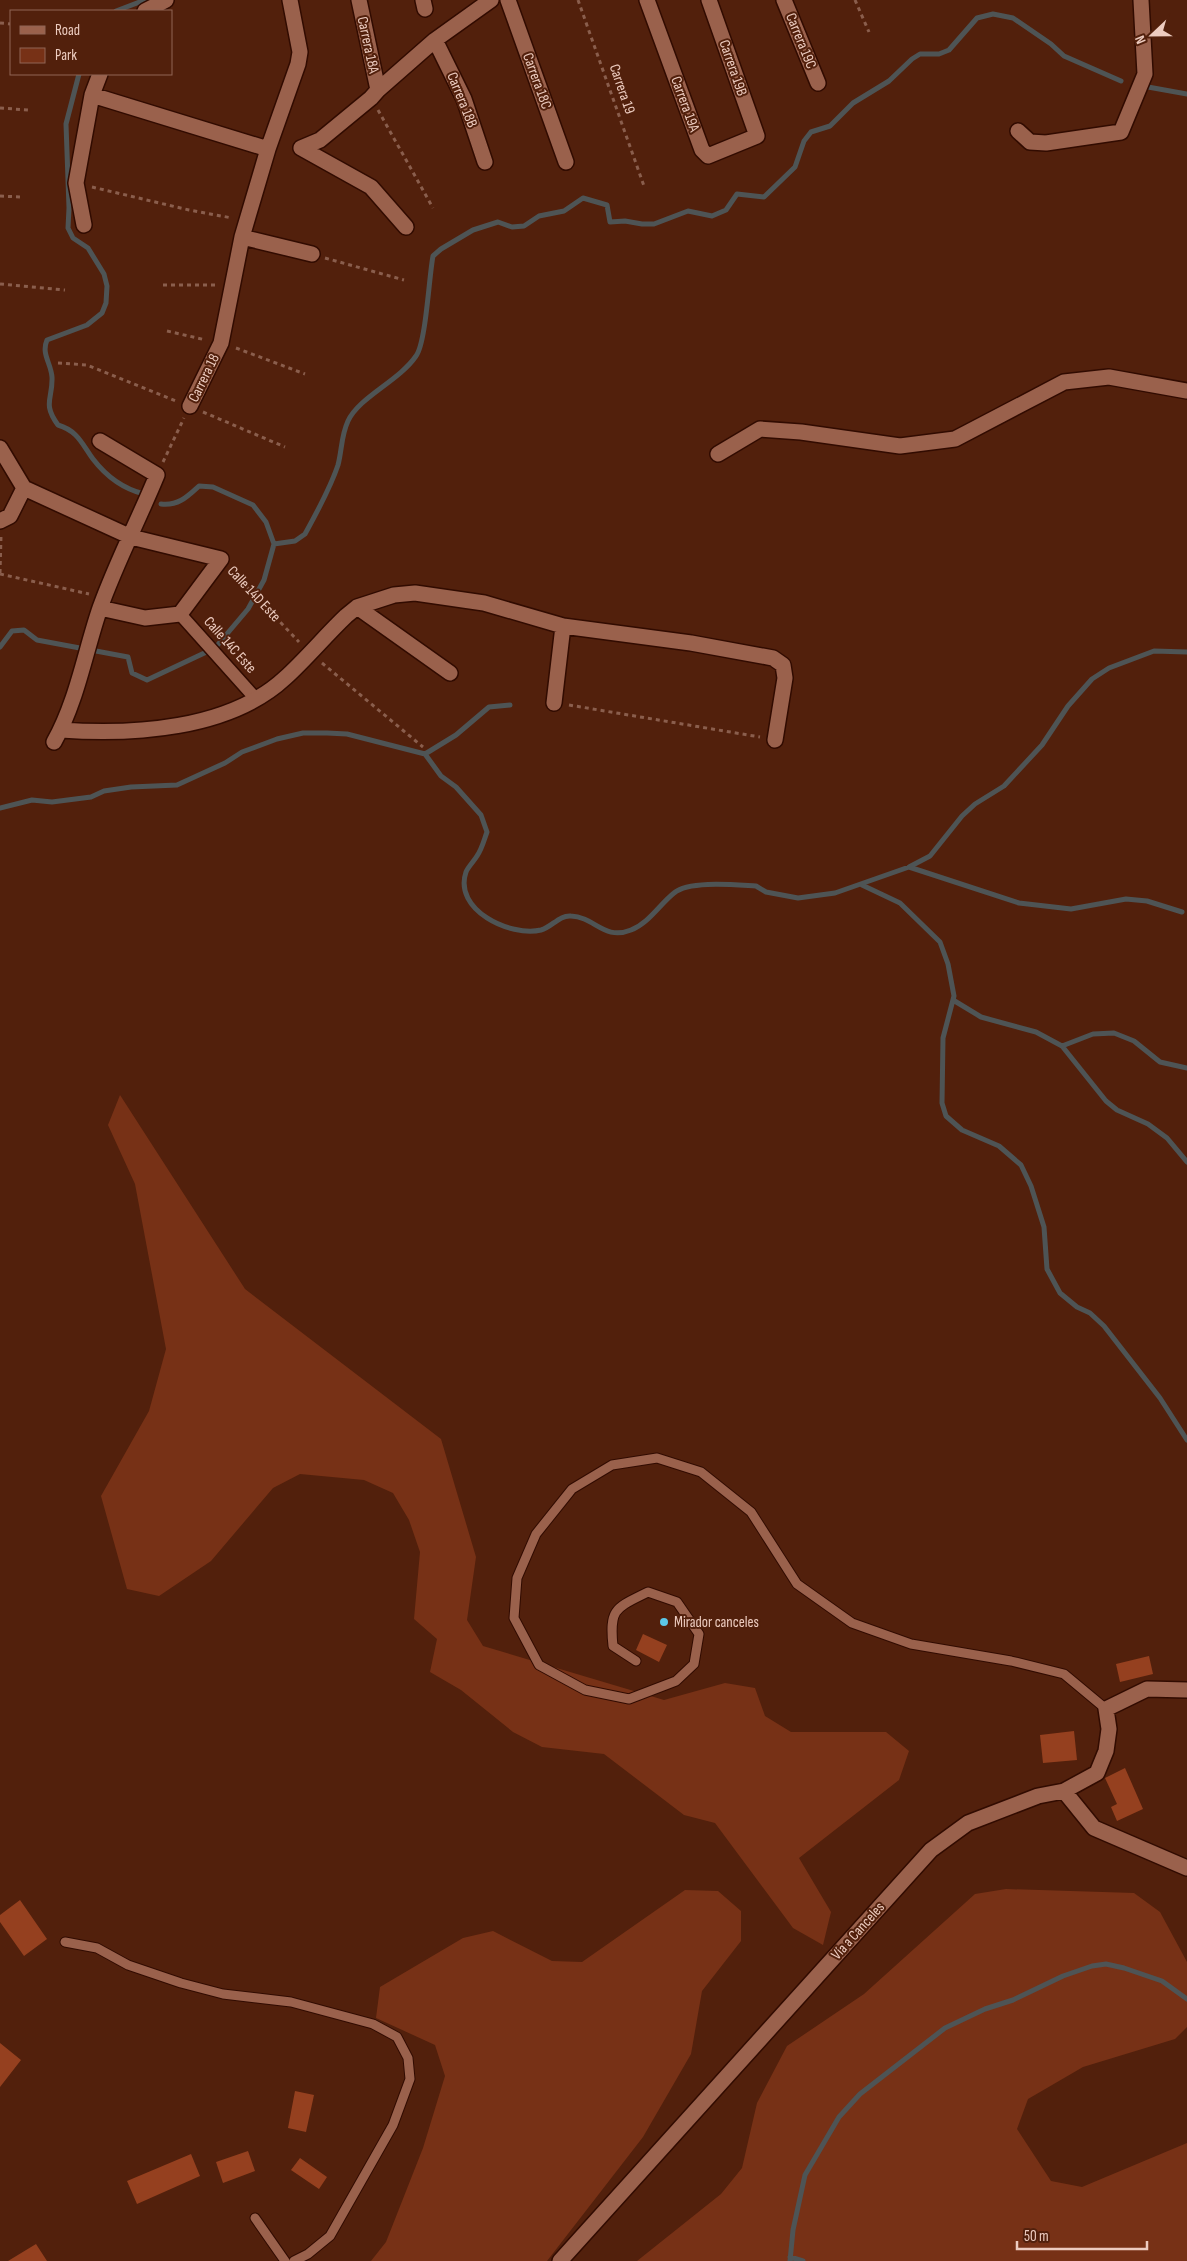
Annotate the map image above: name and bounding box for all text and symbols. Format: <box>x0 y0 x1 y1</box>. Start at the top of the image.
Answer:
legend <box>10 10 172 75</box>
street label: Carrera 19C <box>781 10 821 72</box>
north arrow <box>1127 10 1177 60</box>
street label: Carrera 18A <box>353 15 383 76</box>
text: Road <box>55 21 80 40</box>
text: N <box>1131 33 1150 46</box>
street label: Carrera 19B <box>715 37 752 99</box>
text: Park <box>55 46 77 65</box>
street label: Carrera 18C <box>518 50 556 112</box>
street label: Carrera 19 <box>605 62 639 116</box>
street label: Carrera 18B <box>442 70 482 131</box>
street label: Carrera 19A <box>666 74 704 135</box>
street label: Carrera 18 <box>184 351 224 405</box>
street label: Calle 14D Este <box>223 562 285 626</box>
street label: Calle 14C Este <box>200 613 260 677</box>
place label: Mirador canceles <box>674 1613 759 1632</box>
marker: Mirador canceles <box>658 1616 670 1628</box>
street label: Vía a Canceles <box>827 1898 889 1964</box>
scale bar <box>1017 2218 1147 2250</box>
text: 50 m <box>1024 2227 1049 2246</box>

